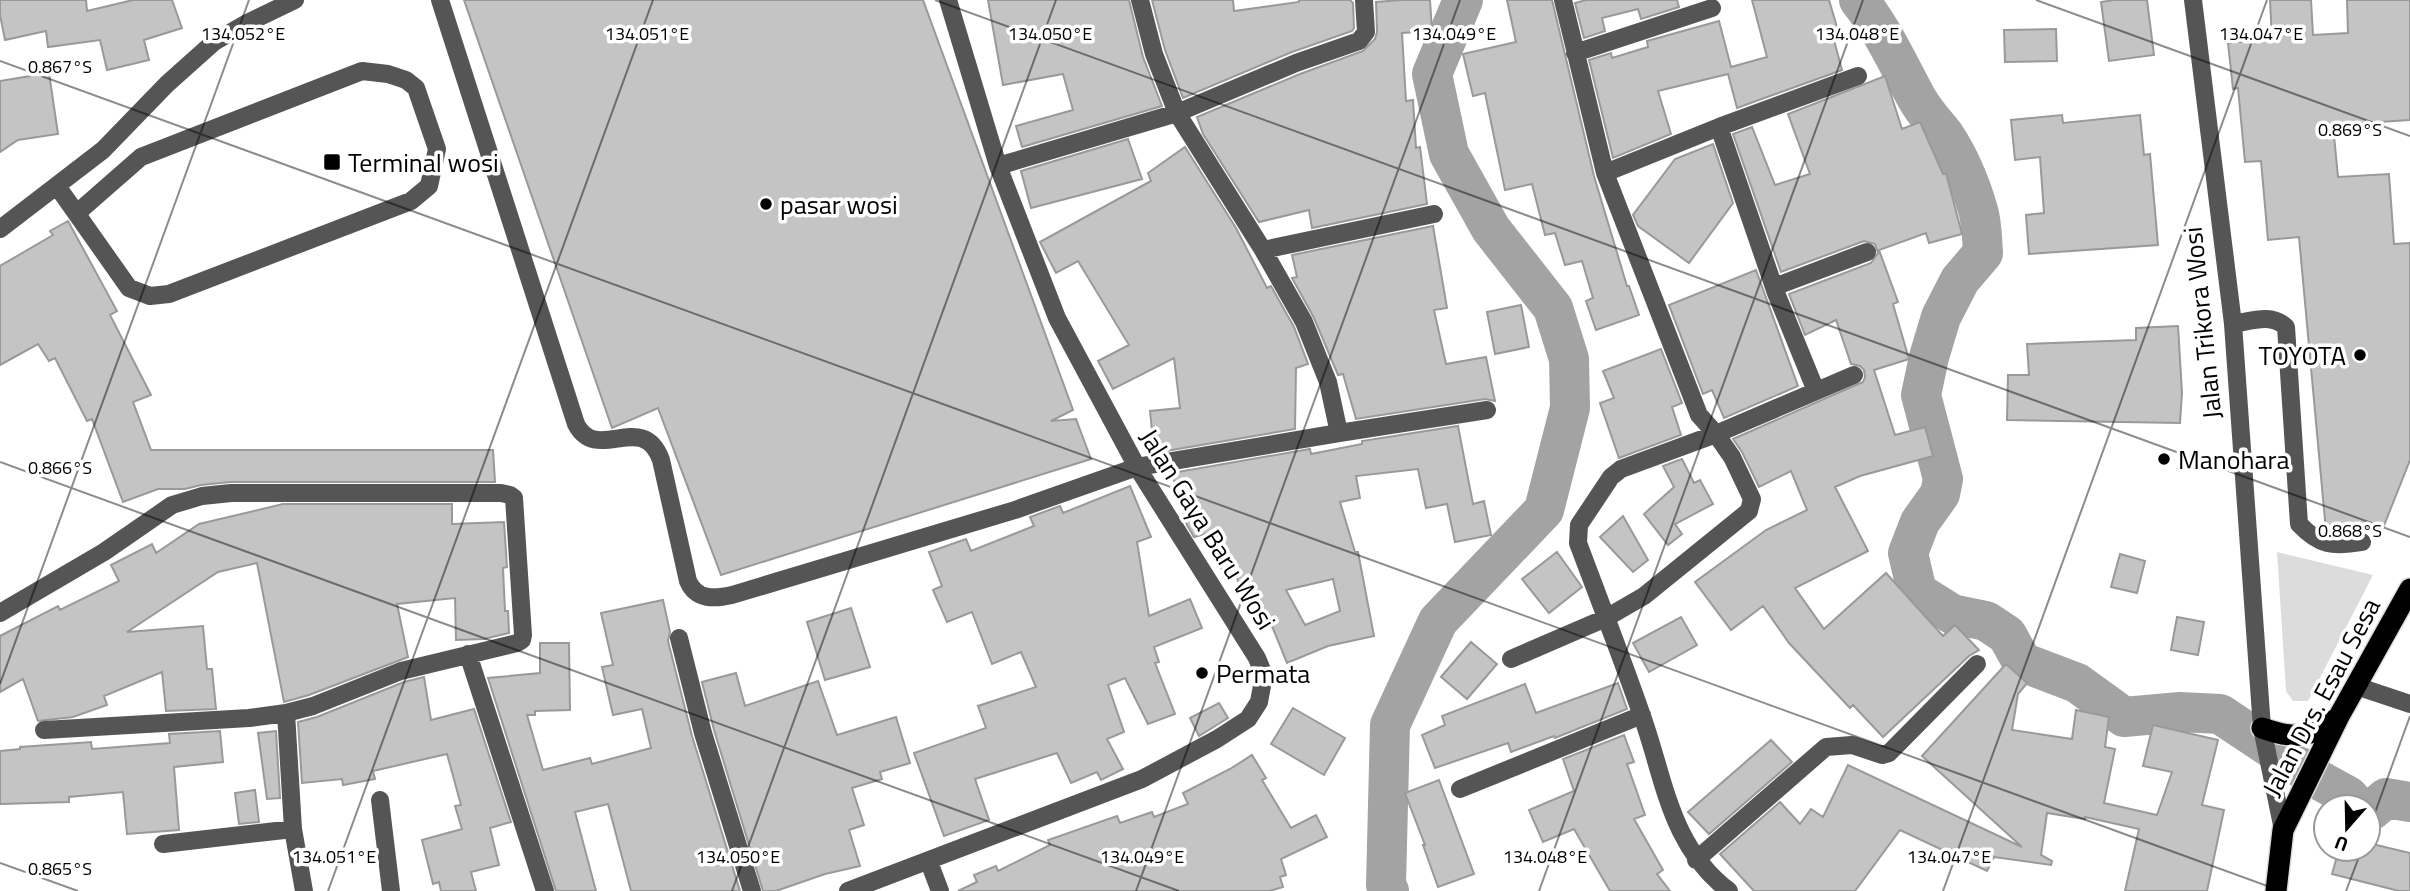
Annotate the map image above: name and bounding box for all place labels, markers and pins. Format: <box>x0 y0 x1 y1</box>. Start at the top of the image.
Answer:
place label: Terminal wosi <box>348 143 499 182</box>
marker: Terminal wosi <box>322 152 342 172</box>
place label: pasar wosi <box>780 185 898 224</box>
marker: pasar wosi <box>758 196 774 212</box>
place label: TOYOTA <box>2259 336 2346 375</box>
marker: TOYOTA <box>2352 347 2368 363</box>
place label: Manohara <box>2178 440 2290 479</box>
marker: Manohara <box>2156 451 2172 467</box>
place label: Permata <box>1216 654 1310 693</box>
marker: Permata <box>1194 665 1210 681</box>

